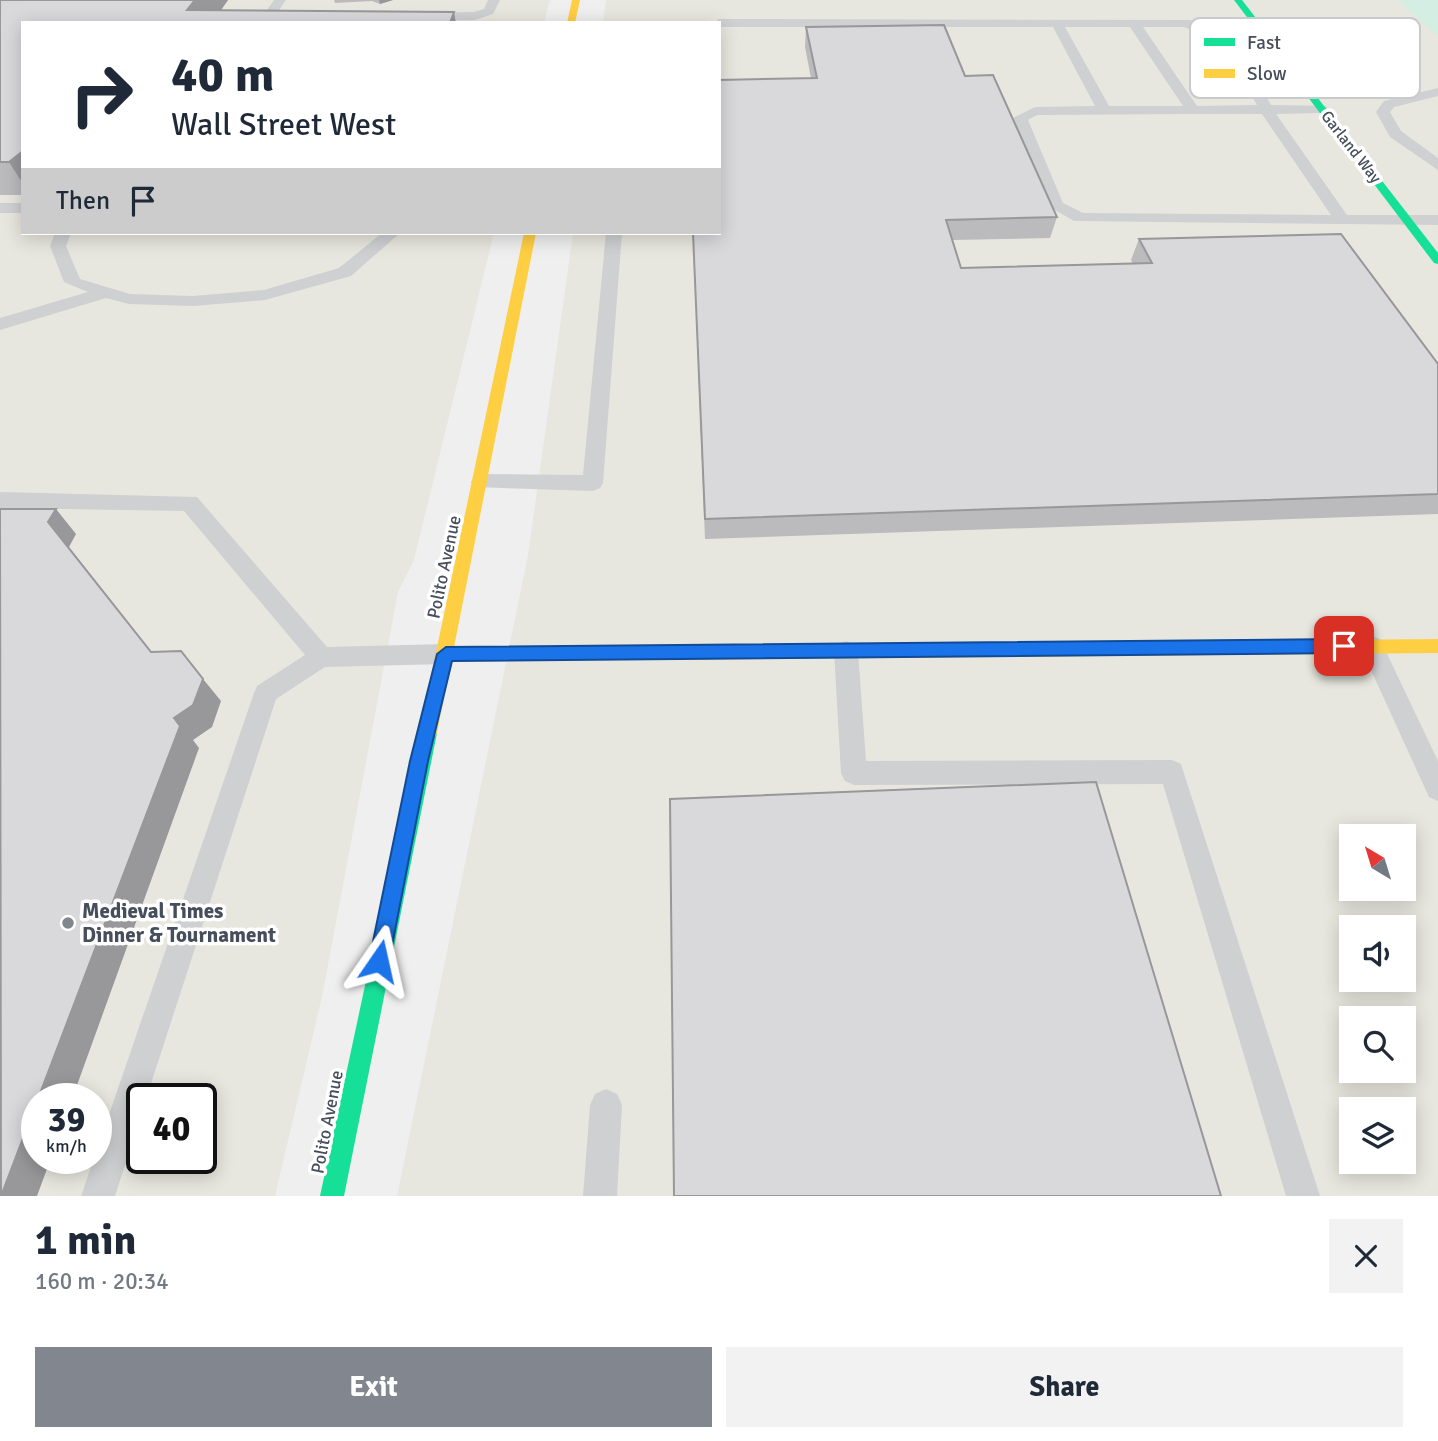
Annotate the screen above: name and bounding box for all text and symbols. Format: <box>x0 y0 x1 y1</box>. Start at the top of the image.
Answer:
legend <box>1190 18 1420 98</box>
text: Fast <box>1247 31 1281 55</box>
text: 40 m <box>171 45 274 105</box>
icon: right <box>56 49 147 140</box>
text: Slow <box>1247 62 1287 86</box>
text: Wall Street West <box>171 105 396 144</box>
street label: Garland Way <box>1317 107 1386 188</box>
icon: arrive <box>124 182 162 220</box>
text: Then <box>56 185 110 217</box>
street label: Polito Avenue <box>422 513 466 621</box>
pin <box>1314 616 1374 676</box>
icon: arrive <box>1325 627 1363 665</box>
north arrow <box>1339 824 1416 901</box>
map controls <box>1339 824 1416 1174</box>
place label: Medieval Times Dinner & Tournament <box>82 898 276 948</box>
marker: Medieval Times Dinner & Tournament <box>60 915 76 931</box>
button: sound <box>1339 915 1416 992</box>
position arrow <box>342 924 416 998</box>
button: search <box>1339 1006 1416 1083</box>
street label: Polito Avenue <box>306 1068 348 1176</box>
speed limit sign: 40 <box>126 1083 217 1174</box>
button: layers <box>1339 1097 1416 1174</box>
text: 39 <box>48 1098 85 1141</box>
text: km/h <box>46 1135 87 1157</box>
text: 1 min <box>35 1215 136 1266</box>
button: close <box>1329 1219 1403 1293</box>
text: 160 m · 20:34 <box>35 1267 169 1296</box>
button: Exit <box>35 1347 712 1427</box>
button: Share <box>726 1347 1403 1427</box>

